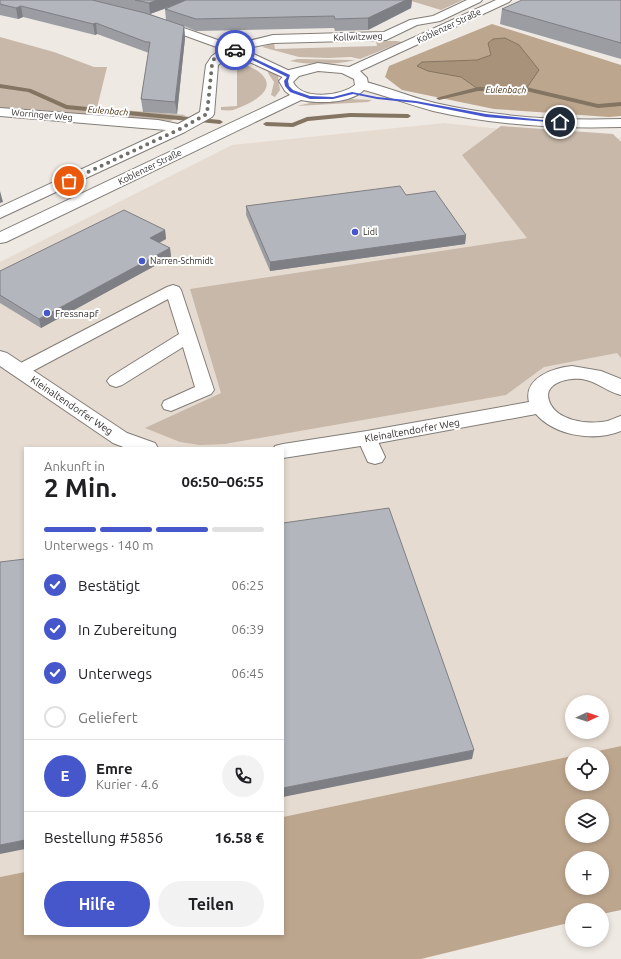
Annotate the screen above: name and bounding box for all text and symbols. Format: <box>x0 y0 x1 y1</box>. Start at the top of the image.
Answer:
street label: Koblenzer Straße <box>415 7 483 45</box>
courier <box>215 30 255 70</box>
street label: Kollwitzweg <box>333 31 383 43</box>
icon: car <box>224 39 246 61</box>
water label: Eulenbach <box>486 85 526 95</box>
water label: Eulenbach <box>87 104 129 118</box>
pin <box>543 105 577 139</box>
street label: Worringer Weg <box>11 107 73 123</box>
icon: home <box>549 111 571 133</box>
street label: Koblenzer Straße <box>117 147 183 187</box>
pin <box>52 164 86 198</box>
icon: bag <box>58 170 80 192</box>
marker: Lidl <box>350 227 360 237</box>
place label: Lidl <box>363 227 378 237</box>
marker: Narren-Schmidt <box>137 256 147 266</box>
place label: Narren-Schmidt <box>150 256 214 266</box>
marker: Fressnapf <box>42 308 52 318</box>
place label: Fressnapf <box>55 308 99 319</box>
street label: Kleinaltendorfer Weg <box>29 374 115 437</box>
street label: Kleinaltendorfer Weg <box>364 417 461 444</box>
text: Ankunft in <box>44 459 105 473</box>
text: 2 Min. <box>44 473 117 502</box>
text: 06:50–06:55 <box>181 473 264 490</box>
text: Unterwegs · 140 m <box>44 538 153 552</box>
icon: check <box>44 574 66 596</box>
text: Bestätigt <box>78 577 140 594</box>
text: 06:25 <box>231 578 264 592</box>
icon: check <box>44 618 66 640</box>
text: In Zubereitung <box>78 621 177 638</box>
text: 06:39 <box>231 622 264 636</box>
icon: check <box>44 662 66 684</box>
text: Unterwegs <box>78 665 152 682</box>
text: 06:45 <box>231 666 264 680</box>
north arrow <box>565 695 609 739</box>
map controls <box>565 695 609 947</box>
text: Geliefert <box>78 709 138 726</box>
button: locate <box>565 747 609 791</box>
button: phone <box>222 755 264 797</box>
text: Emre <box>96 760 133 777</box>
text: E <box>61 767 69 784</box>
text: Kurier · 4.6 <box>96 777 159 791</box>
button: layers <box>565 799 609 843</box>
text: Bestellung #5856 <box>44 829 163 846</box>
text: 16.58 € <box>214 829 264 846</box>
button: + <box>565 851 609 895</box>
button: Hilfe <box>44 881 150 927</box>
button: Teilen <box>158 881 264 927</box>
button: − <box>565 903 609 947</box>

